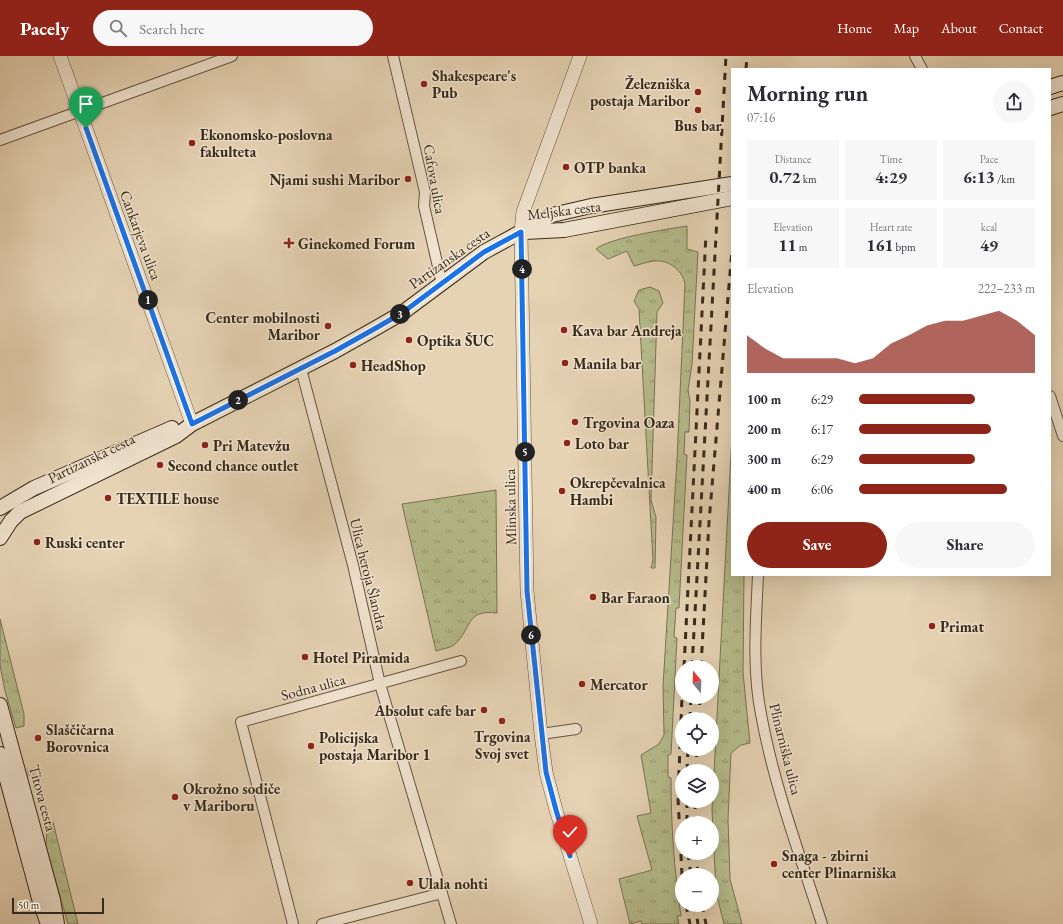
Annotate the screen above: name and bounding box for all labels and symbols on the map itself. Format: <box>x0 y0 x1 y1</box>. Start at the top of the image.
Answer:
place label: Shakespeare's Pub <box>432 66 516 102</box>
place label: Železniška postaja Maribor <box>590 74 691 110</box>
marker: Shakespeare's Pub <box>419 79 429 89</box>
pin <box>69 87 103 128</box>
marker: Železniška postaja Maribor <box>693 87 703 97</box>
marker: Bus bar <box>693 105 703 115</box>
place label: Bus bar <box>674 116 723 135</box>
place label: Ekonomsko-poslovna fakulteta <box>200 125 333 161</box>
marker: Ekonomsko-poslovna fakulteta <box>187 138 197 148</box>
street label: Cafova ulica <box>420 143 450 215</box>
place label: OTP banka <box>574 158 647 177</box>
marker: OTP banka <box>561 162 571 172</box>
place label: Njami sushi Maribor <box>269 170 401 189</box>
marker: Njami sushi Maribor <box>403 174 413 184</box>
street label: Cankarjeva ulica <box>116 187 166 283</box>
street label: Meljska cesta <box>526 196 602 224</box>
street label: Partizanska cesta <box>405 223 493 293</box>
place label: Ginekomed Forum <box>298 234 415 253</box>
marker: Ginekomed Forum <box>283 237 295 249</box>
pin: 4 <box>512 259 532 279</box>
pin: 1 <box>138 290 158 310</box>
pin: 3 <box>390 304 410 324</box>
place label: Center mobilnosti Maribor <box>206 308 321 344</box>
marker: Center mobilnosti Maribor <box>323 321 333 331</box>
place label: Kava bar Andreja <box>572 321 682 340</box>
marker: Kava bar Andreja <box>559 325 569 335</box>
place label: Optika ŠUC <box>417 331 494 350</box>
marker: Optika ŠUC <box>404 335 414 345</box>
place label: Manila bar <box>573 354 642 373</box>
place label: HeadShop <box>361 356 426 375</box>
marker: Manila bar <box>560 358 570 368</box>
marker: HeadShop <box>348 360 358 370</box>
pin: 2 <box>228 390 248 410</box>
place label: Trgovina Oaza <box>583 413 675 432</box>
marker: Trgovina Oaza <box>570 417 580 427</box>
street label: Partizanska cesta <box>44 429 138 487</box>
place label: Loto bar <box>575 434 630 453</box>
place label: Pri Matevžu <box>213 436 291 455</box>
marker: Loto bar <box>562 438 572 448</box>
marker: Pri Matevžu <box>200 440 210 450</box>
pin: 5 <box>515 442 535 462</box>
place label: Second chance outlet <box>168 456 299 475</box>
marker: Second chance outlet <box>155 460 165 470</box>
street label: Mlinska ulica <box>500 469 520 545</box>
place label: Okrepčevalnica Hambi <box>570 473 666 509</box>
marker: Okrepčevalnica Hambi <box>557 486 567 496</box>
place label: TEXTILE house <box>116 489 219 508</box>
marker: TEXTILE house <box>103 493 113 503</box>
street label: Ulica heroja Šlandra <box>346 516 392 632</box>
place label: Ruski center <box>45 533 125 552</box>
marker: Ruski center <box>32 537 42 547</box>
place label: Bar Faraon <box>601 588 670 607</box>
marker: Bar Faraon <box>588 592 598 602</box>
place label: Primat <box>940 617 984 636</box>
marker: Primat <box>927 621 937 631</box>
pin: 6 <box>521 625 541 645</box>
place label: Hotel Piramida <box>313 648 410 667</box>
marker: Hotel Piramida <box>300 652 310 662</box>
north arrow <box>675 660 719 704</box>
street label: Sodna ulica <box>279 669 347 705</box>
place label: Mercator <box>590 675 648 694</box>
marker: Mercator <box>577 679 587 689</box>
place label: Absolut cafe bar <box>374 701 477 720</box>
street label: Plinarniška ulica <box>765 701 807 797</box>
marker: Absolut cafe bar <box>479 705 489 715</box>
marker: Trgovina Svoj svet <box>497 716 507 726</box>
place label: Slaščičarna Borovnica <box>46 720 114 756</box>
place label: Trgovina Svoj svet <box>473 727 531 763</box>
place label: Policijska postaja Maribor 1 <box>319 728 431 764</box>
marker: Slaščičarna Borovnica <box>33 733 43 743</box>
marker: Policijska postaja Maribor 1 <box>306 741 316 751</box>
street label: Titova cesta <box>25 763 61 833</box>
place label: Okrožno sodiče v Mariboru <box>183 779 280 815</box>
marker: Okrožno sodiče v Mariboru <box>170 792 180 802</box>
pin <box>553 815 587 856</box>
place label: Snaga - zbirni center Plinarniška <box>782 846 897 882</box>
marker: Snaga - zbirni center Plinarniška <box>769 859 779 869</box>
place label: Ulala nohti <box>418 874 489 893</box>
marker: Ulala nohti <box>405 878 415 888</box>
scale bar <box>12 896 104 915</box>

